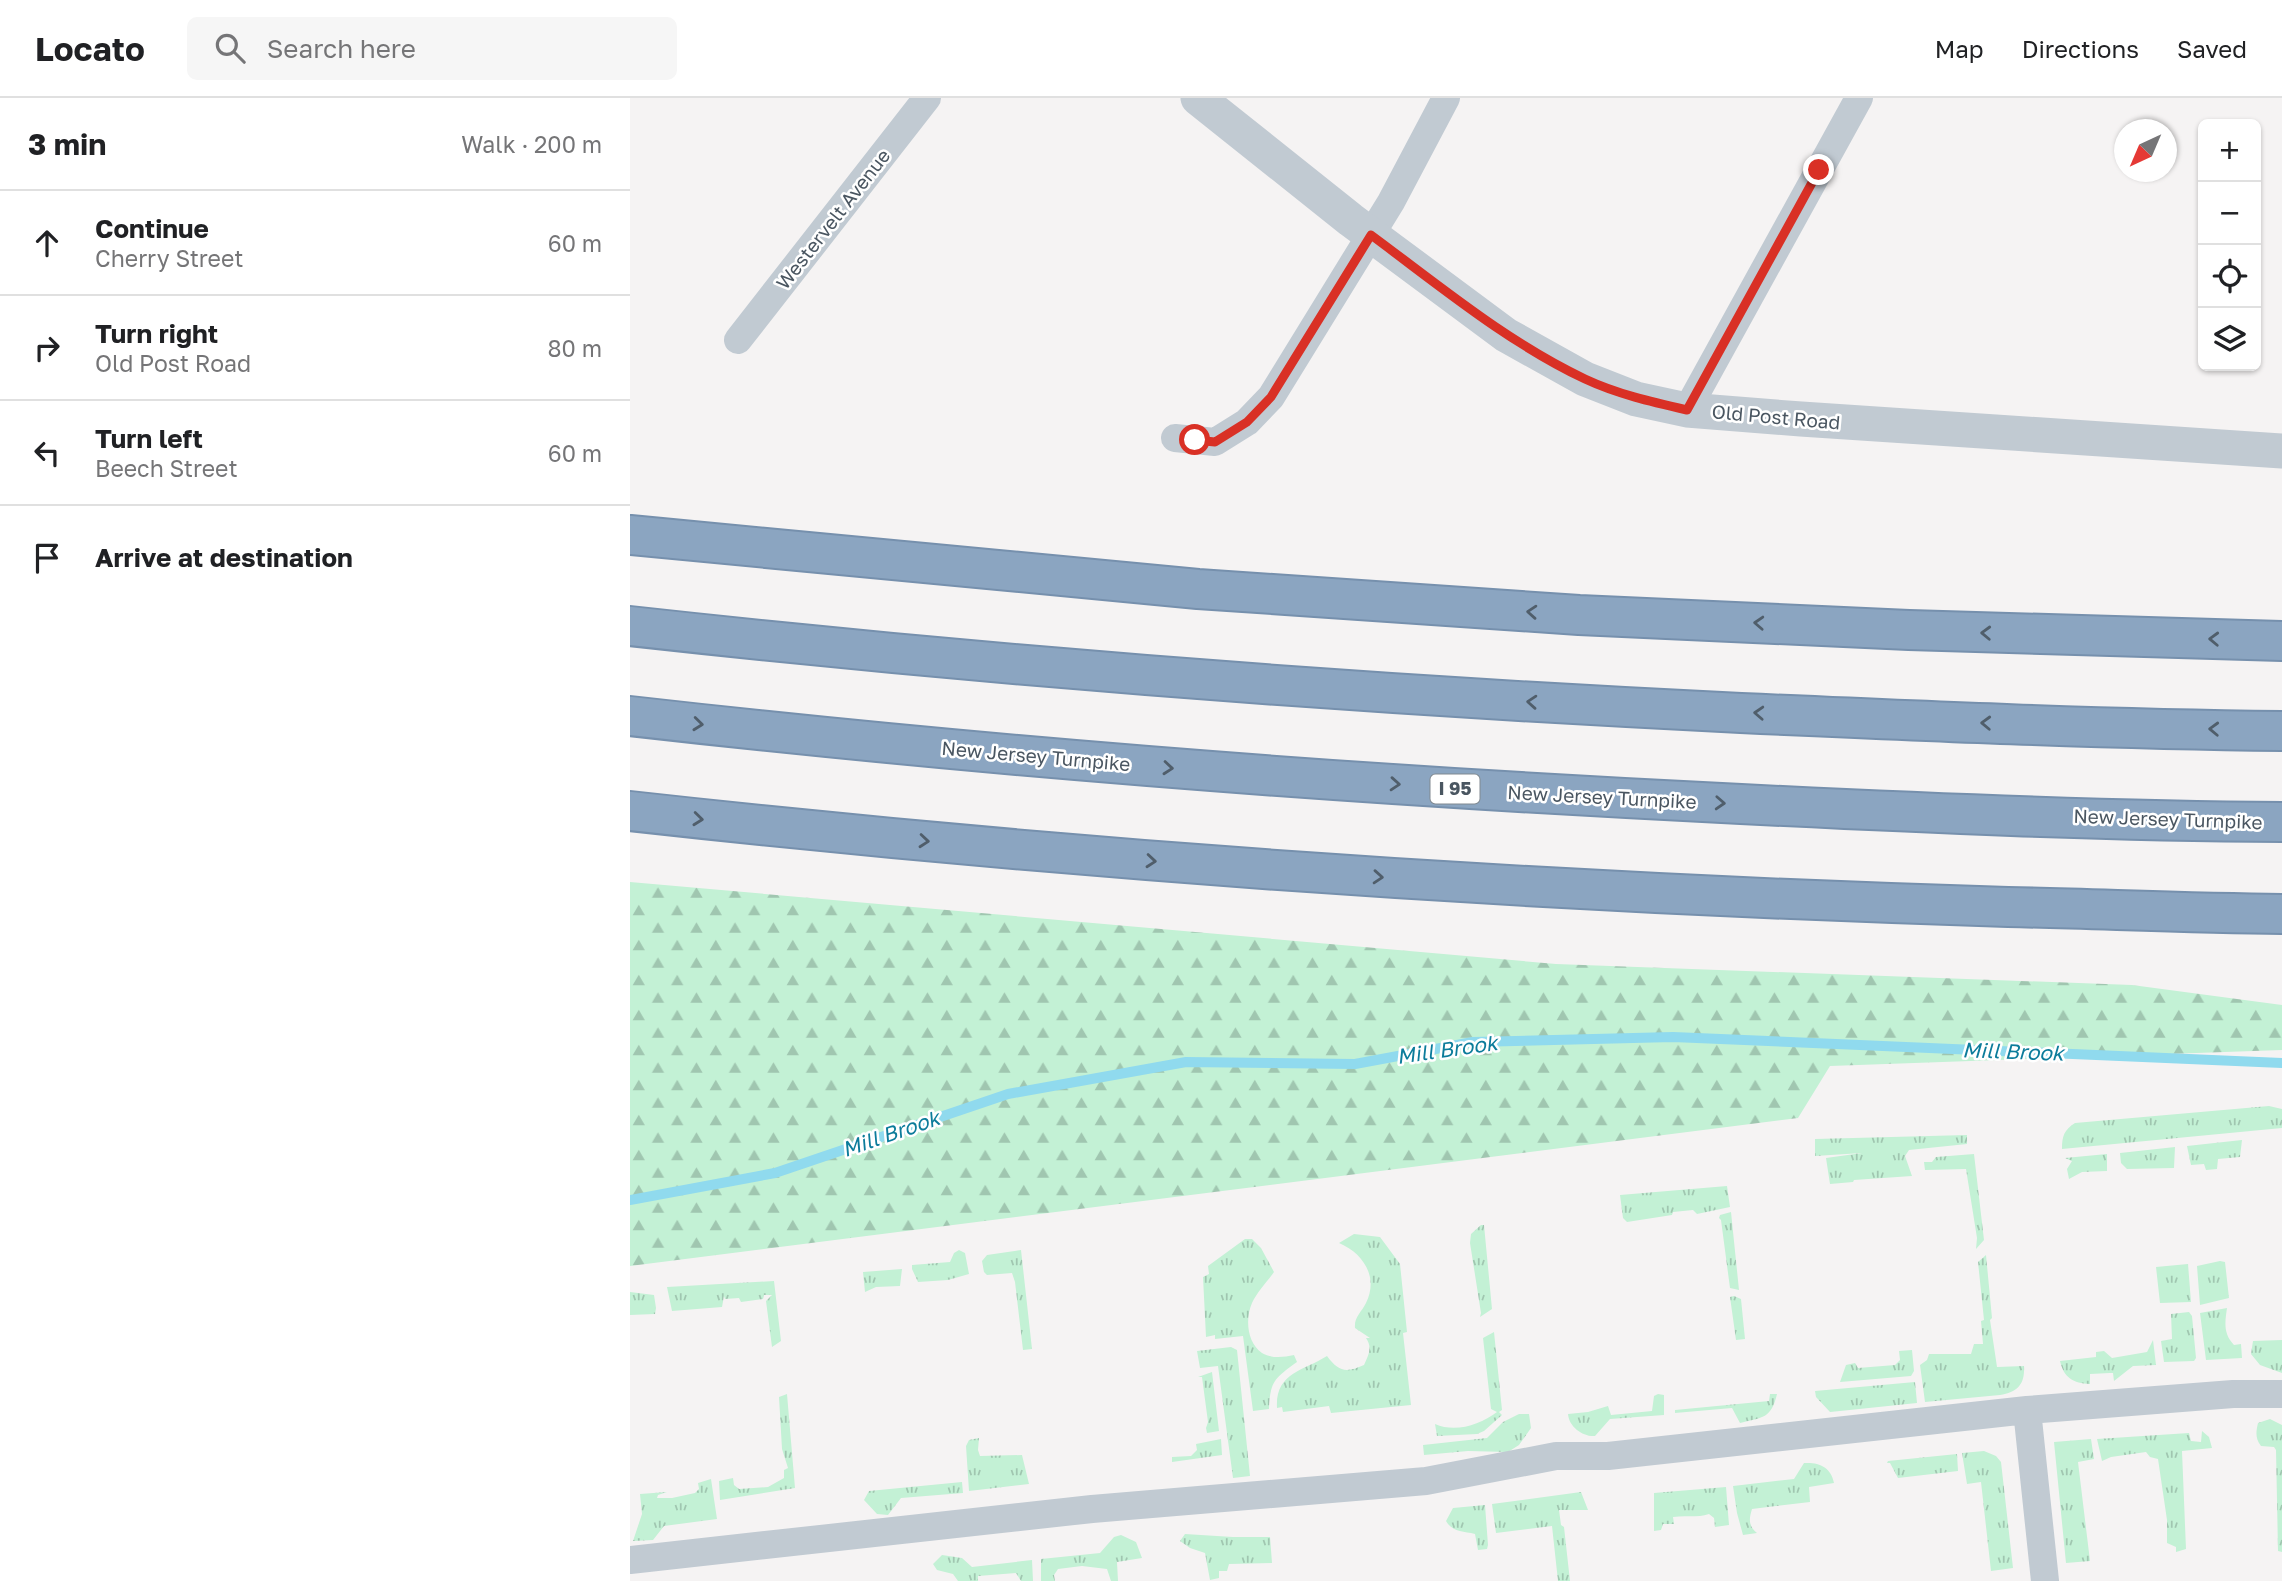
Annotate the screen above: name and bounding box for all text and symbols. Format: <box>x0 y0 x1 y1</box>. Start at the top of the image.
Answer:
search box <box>187 17 677 80</box>
text: Locato <box>35 29 145 68</box>
icon: search <box>211 29 249 67</box>
text: Search here <box>267 33 416 64</box>
text: Map <box>1935 34 1984 63</box>
text: Directions <box>2022 34 2139 63</box>
text: Saved <box>2177 34 2247 63</box>
north arrow <box>2114 119 2177 182</box>
map controls <box>2198 119 2261 371</box>
button: + <box>2198 119 2261 182</box>
text: 3 min <box>28 126 106 162</box>
text: Walk · 200 m <box>461 130 602 158</box>
street label: Westervelt Avenue <box>771 144 894 293</box>
route end <box>1803 154 1834 185</box>
button: − <box>2198 182 2261 245</box>
text: Continue <box>95 213 209 244</box>
icon: ahead <box>28 224 66 262</box>
text: 60 m <box>548 229 602 257</box>
text: Cherry Street <box>95 244 243 272</box>
button: locate <box>2198 245 2261 308</box>
button: layers <box>2198 308 2261 371</box>
text: Turn right <box>95 318 218 349</box>
icon: right <box>28 329 66 367</box>
text: 80 m <box>548 334 602 362</box>
text: Old Post Road <box>95 349 251 377</box>
street label: Old Post Road <box>1711 399 1841 434</box>
text: Turn left <box>95 423 203 454</box>
route start <box>1179 424 1210 455</box>
icon: left <box>28 434 66 472</box>
text: 60 m <box>548 439 602 467</box>
text: Beech Street <box>95 454 238 482</box>
icon: arrive <box>28 539 66 577</box>
text: Arrive at destination <box>95 542 353 573</box>
one-way arrow <box>1526 605 1537 620</box>
one-way arrow <box>1753 616 1764 631</box>
one-way arrow <box>1981 625 1992 640</box>
one-way arrow <box>2208 632 2219 647</box>
one-way arrow <box>1526 695 1537 710</box>
one-way arrow <box>1753 706 1764 721</box>
one-way arrow <box>1981 715 1992 730</box>
one-way arrow <box>693 716 704 731</box>
one-way arrow <box>2208 722 2219 737</box>
street label: New Jersey Turnpike <box>941 736 1131 775</box>
one-way arrow <box>1163 760 1174 775</box>
road number: I 95 <box>1430 774 1480 804</box>
one-way arrow <box>1390 776 1401 791</box>
street label: New Jersey Turnpike <box>1507 780 1697 813</box>
one-way arrow <box>1715 796 1726 811</box>
street label: New Jersey Turnpike <box>2073 804 2263 833</box>
one-way arrow <box>693 811 704 826</box>
one-way arrow <box>919 833 930 848</box>
one-way arrow <box>1146 853 1157 868</box>
one-way arrow <box>1373 869 1384 884</box>
water label: Mill Brook <box>1395 1029 1501 1069</box>
water label: Mill Brook <box>1962 1036 2066 1066</box>
water label: Mill Brook <box>838 1104 945 1162</box>

